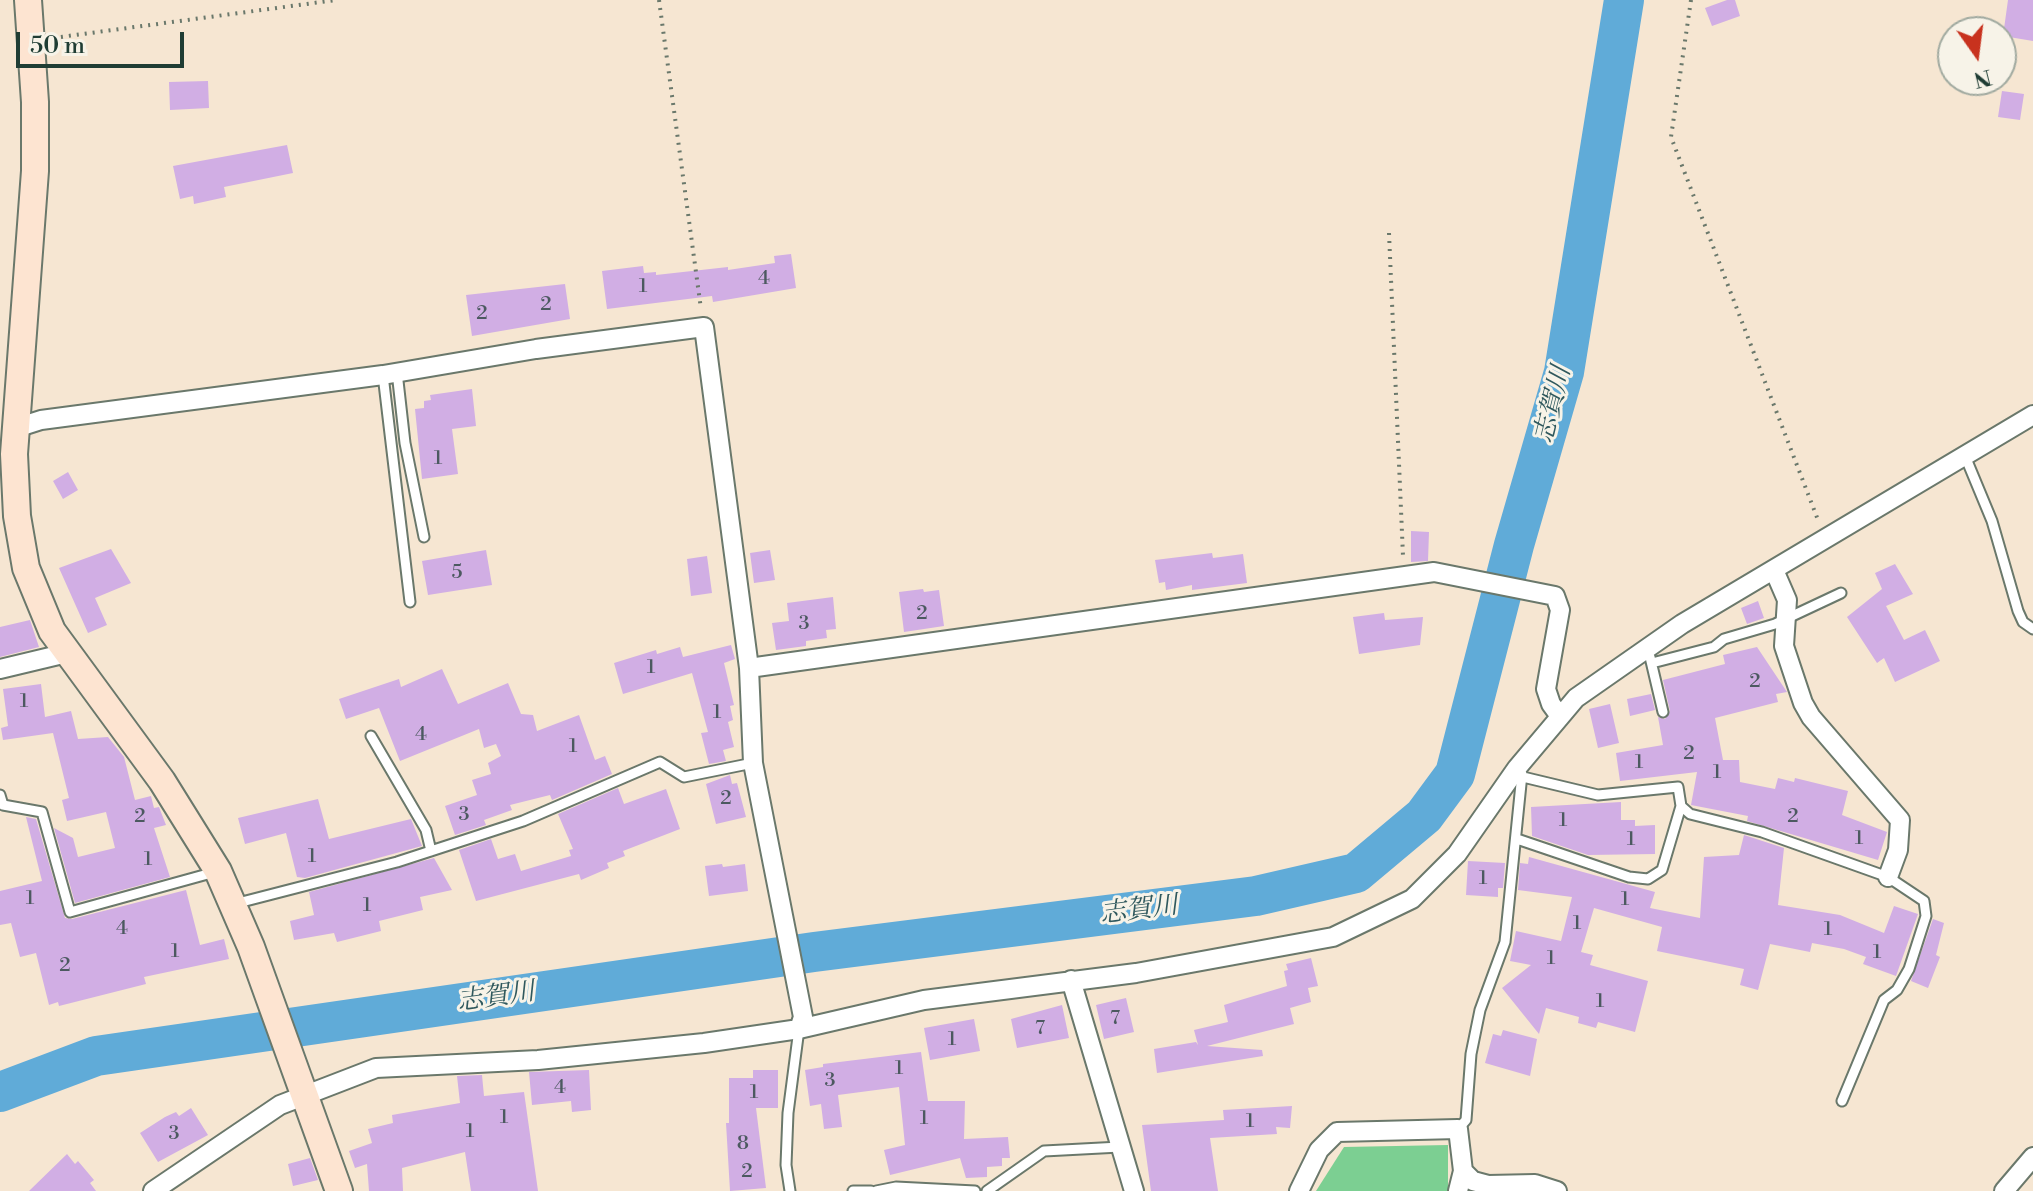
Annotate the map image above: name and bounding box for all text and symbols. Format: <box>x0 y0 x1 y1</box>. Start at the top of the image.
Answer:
scale bar <box>20 16 188 66</box>
north arrow <box>1937 16 2017 96</box>
text: 50 m <box>30 31 85 61</box>
text: N <box>1971 63 1994 93</box>
house number: 4 <box>758 267 770 291</box>
house number: 1 <box>639 275 647 299</box>
house number: 2 <box>540 293 552 317</box>
house number: 2 <box>476 302 488 326</box>
water label: 志賀川 <box>1529 363 1579 447</box>
house number: 1 <box>434 447 442 471</box>
house number: 5 <box>451 561 463 585</box>
house number: 2 <box>916 602 928 626</box>
house number: 3 <box>798 612 810 636</box>
house number: 1 <box>647 656 655 680</box>
house number: 2 <box>1749 670 1761 694</box>
house number: 1 <box>20 690 28 714</box>
house number: 1 <box>713 701 721 725</box>
house number: 4 <box>415 723 427 747</box>
house number: 1 <box>569 735 577 759</box>
house number: 2 <box>1683 742 1695 766</box>
house number: 1 <box>1635 751 1643 775</box>
house number: 1 <box>1713 761 1721 785</box>
house number: 2 <box>720 787 732 811</box>
house number: 3 <box>458 803 470 827</box>
house number: 2 <box>134 805 146 829</box>
house number: 2 <box>1787 805 1799 829</box>
house number: 1 <box>1559 809 1567 833</box>
house number: 1 <box>1855 827 1863 851</box>
house number: 1 <box>1627 828 1635 852</box>
house number: 1 <box>308 845 316 869</box>
house number: 1 <box>144 848 152 872</box>
house number: 1 <box>1479 867 1487 891</box>
house number: 1 <box>26 887 34 911</box>
house number: 1 <box>1621 888 1629 912</box>
water label: 志賀川 <box>1098 891 1180 931</box>
house number: 1 <box>363 894 371 918</box>
house number: 1 <box>1573 912 1581 936</box>
house number: 4 <box>116 917 128 941</box>
house number: 1 <box>1824 918 1832 942</box>
house number: 1 <box>171 940 179 964</box>
house number: 1 <box>1873 941 1881 965</box>
house number: 1 <box>1547 947 1555 971</box>
house number: 2 <box>59 954 71 978</box>
water label: 志賀川 <box>455 977 537 1019</box>
house number: 1 <box>1596 990 1604 1014</box>
house number: 7 <box>1110 1007 1120 1031</box>
house number: 7 <box>1035 1017 1045 1041</box>
house number: 1 <box>948 1028 956 1052</box>
house number: 1 <box>895 1057 903 1081</box>
house number: 3 <box>824 1069 836 1093</box>
house number: 4 <box>554 1076 566 1100</box>
house number: 1 <box>750 1081 758 1105</box>
house number: 1 <box>500 1106 508 1130</box>
house number: 1 <box>920 1107 928 1131</box>
house number: 1 <box>1246 1110 1254 1134</box>
house number: 1 <box>466 1120 474 1144</box>
house number: 3 <box>168 1122 180 1146</box>
house number: 8 <box>737 1132 749 1156</box>
house number: 2 <box>741 1160 753 1184</box>

